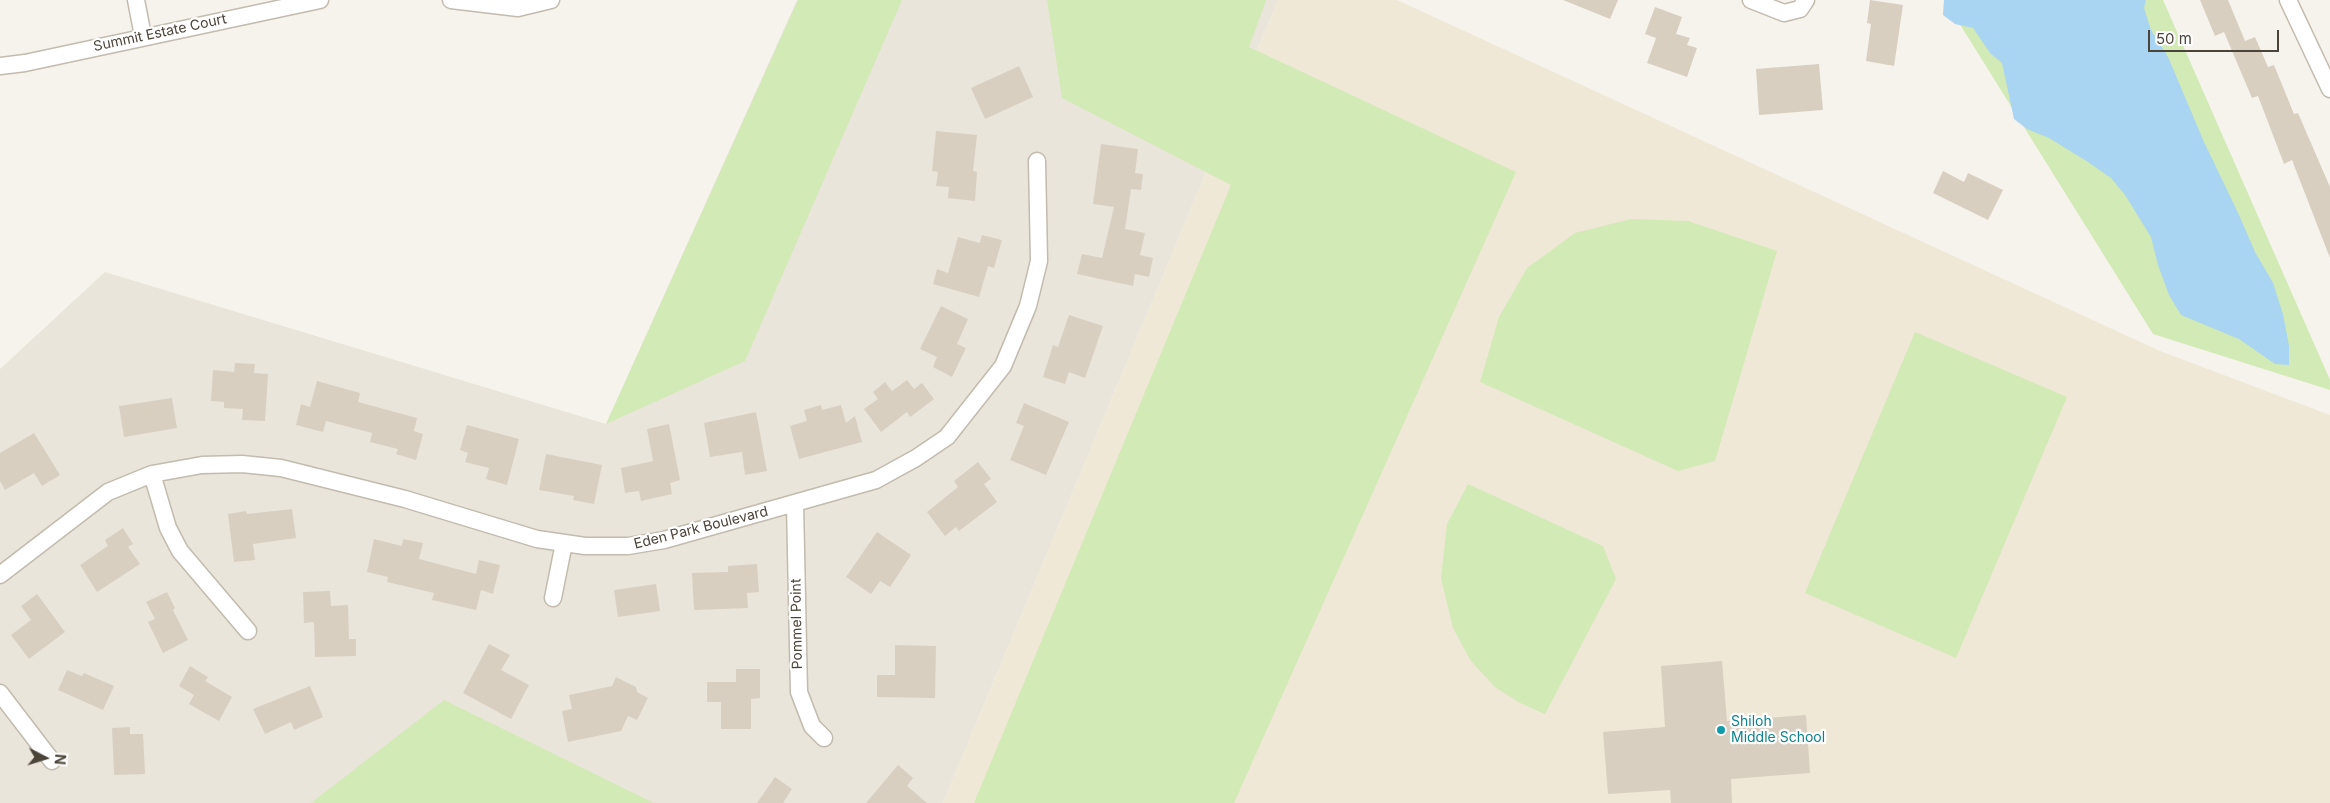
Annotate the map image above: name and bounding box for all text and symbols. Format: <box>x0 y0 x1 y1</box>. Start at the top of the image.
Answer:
street label: Summit Estate Court <box>92 11 228 55</box>
scale bar <box>2150 20 2281 52</box>
text: 50 m <box>2156 29 2192 48</box>
street label: Eden Park Boulevard <box>632 503 770 553</box>
street label: Pommel Point <box>788 578 806 670</box>
place label: Shiloh Middle School <box>1731 714 1825 746</box>
marker: Shiloh Middle School <box>1715 724 1727 736</box>
north arrow <box>20 733 70 783</box>
text: N <box>52 753 69 765</box>

